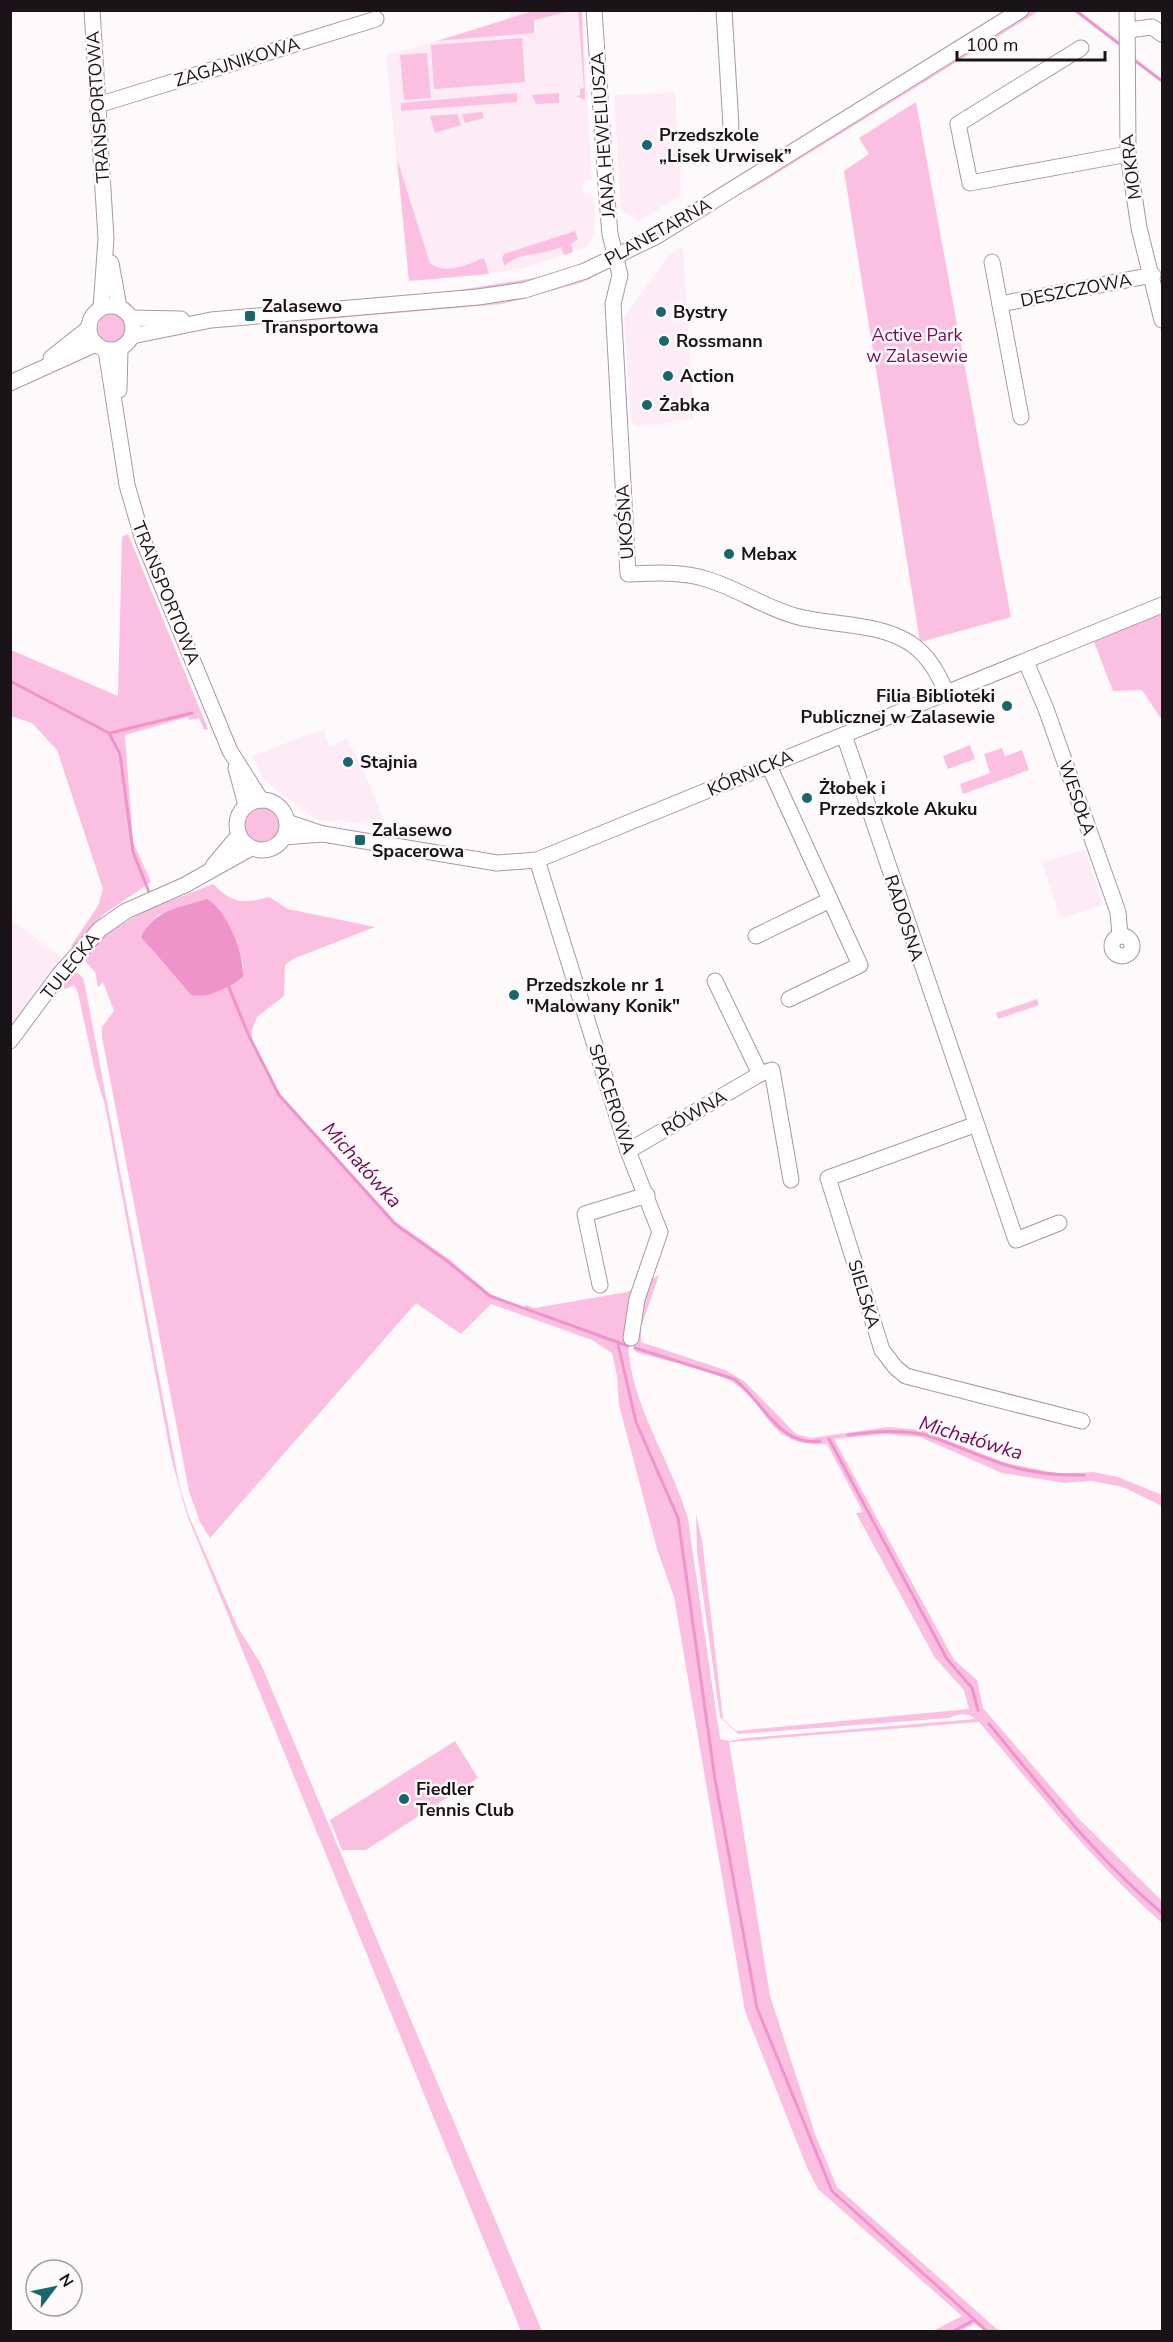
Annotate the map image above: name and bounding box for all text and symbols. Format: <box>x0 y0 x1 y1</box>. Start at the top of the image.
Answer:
scale bar <box>957 24 1106 62</box>
street label: TRANSPORTOWA <box>81 30 115 184</box>
street label: ZAGAJNIKOWA <box>171 32 303 92</box>
text: 100 m <box>966 33 1018 57</box>
street label: JANA HEWELIUSZA <box>585 51 621 220</box>
place label: Przedszkole „Lisek Urwisek” <box>659 123 792 168</box>
street label: MOKRA <box>1115 133 1147 201</box>
marker: Przedszkole „Lisek Urwisek” <box>640 138 654 152</box>
street label: PLANETARNA <box>600 193 716 271</box>
street label: DESZCZOWA <box>1018 267 1134 313</box>
place label: Zalasewo Transportowa <box>262 294 379 339</box>
place label: Bystry <box>673 300 728 324</box>
marker: Bystry <box>654 305 668 319</box>
marker: Zalasewo Transportowa <box>243 309 257 323</box>
park label: Active Park w Zalasewie <box>866 323 968 368</box>
place label: Rossmann <box>676 329 763 353</box>
marker: Rossmann <box>657 334 671 348</box>
place label: Action <box>680 364 734 388</box>
marker: Action <box>661 369 675 383</box>
place label: Żabka <box>659 393 710 417</box>
marker: Żabka <box>640 398 654 412</box>
street label: UKOŚNA <box>610 484 640 560</box>
street label: TRANSPORTOWA <box>126 518 206 668</box>
place label: Mebax <box>741 542 797 566</box>
marker: Mebax <box>722 547 736 561</box>
place label: Filia Biblioteki Publicznej w Zalasewie <box>801 684 995 729</box>
marker: Filia Biblioteki Publicznej w Zalasewie <box>1000 699 1014 713</box>
street label: KÓRNICKA <box>704 744 796 802</box>
place label: Stajnia <box>360 750 418 774</box>
marker: Stajnia <box>341 755 355 769</box>
street label: WESOŁA <box>1053 757 1101 839</box>
place label: Żłobek i Przedszkole Akuku <box>819 776 977 821</box>
marker: Żłobek i Przedszkole Akuku <box>800 791 814 805</box>
place label: Zalasewo Spacerowa <box>372 818 464 863</box>
marker: Zalasewo Spacerowa <box>353 833 367 847</box>
street label: RADOSNA <box>879 872 929 964</box>
street label: TULECKA <box>35 927 105 1005</box>
place label: Przedszkole nr 1 "Malowany Konik" <box>526 973 680 1018</box>
marker: Przedszkole nr 1 "Malowany Konik" <box>507 988 521 1002</box>
street label: SPACEROWA <box>583 1041 641 1157</box>
street label: RÓWNA <box>657 1085 731 1141</box>
water label: Michałówka <box>316 1116 408 1214</box>
street label: SIELSKA <box>842 1257 886 1331</box>
water label: Michałówka <box>916 1409 1026 1467</box>
place label: Fiedler Tennis Club <box>416 1777 514 1822</box>
marker: Fiedler Tennis Club <box>397 1792 411 1806</box>
north arrow <box>24 2258 84 2318</box>
text: N <box>53 2270 78 2291</box>

